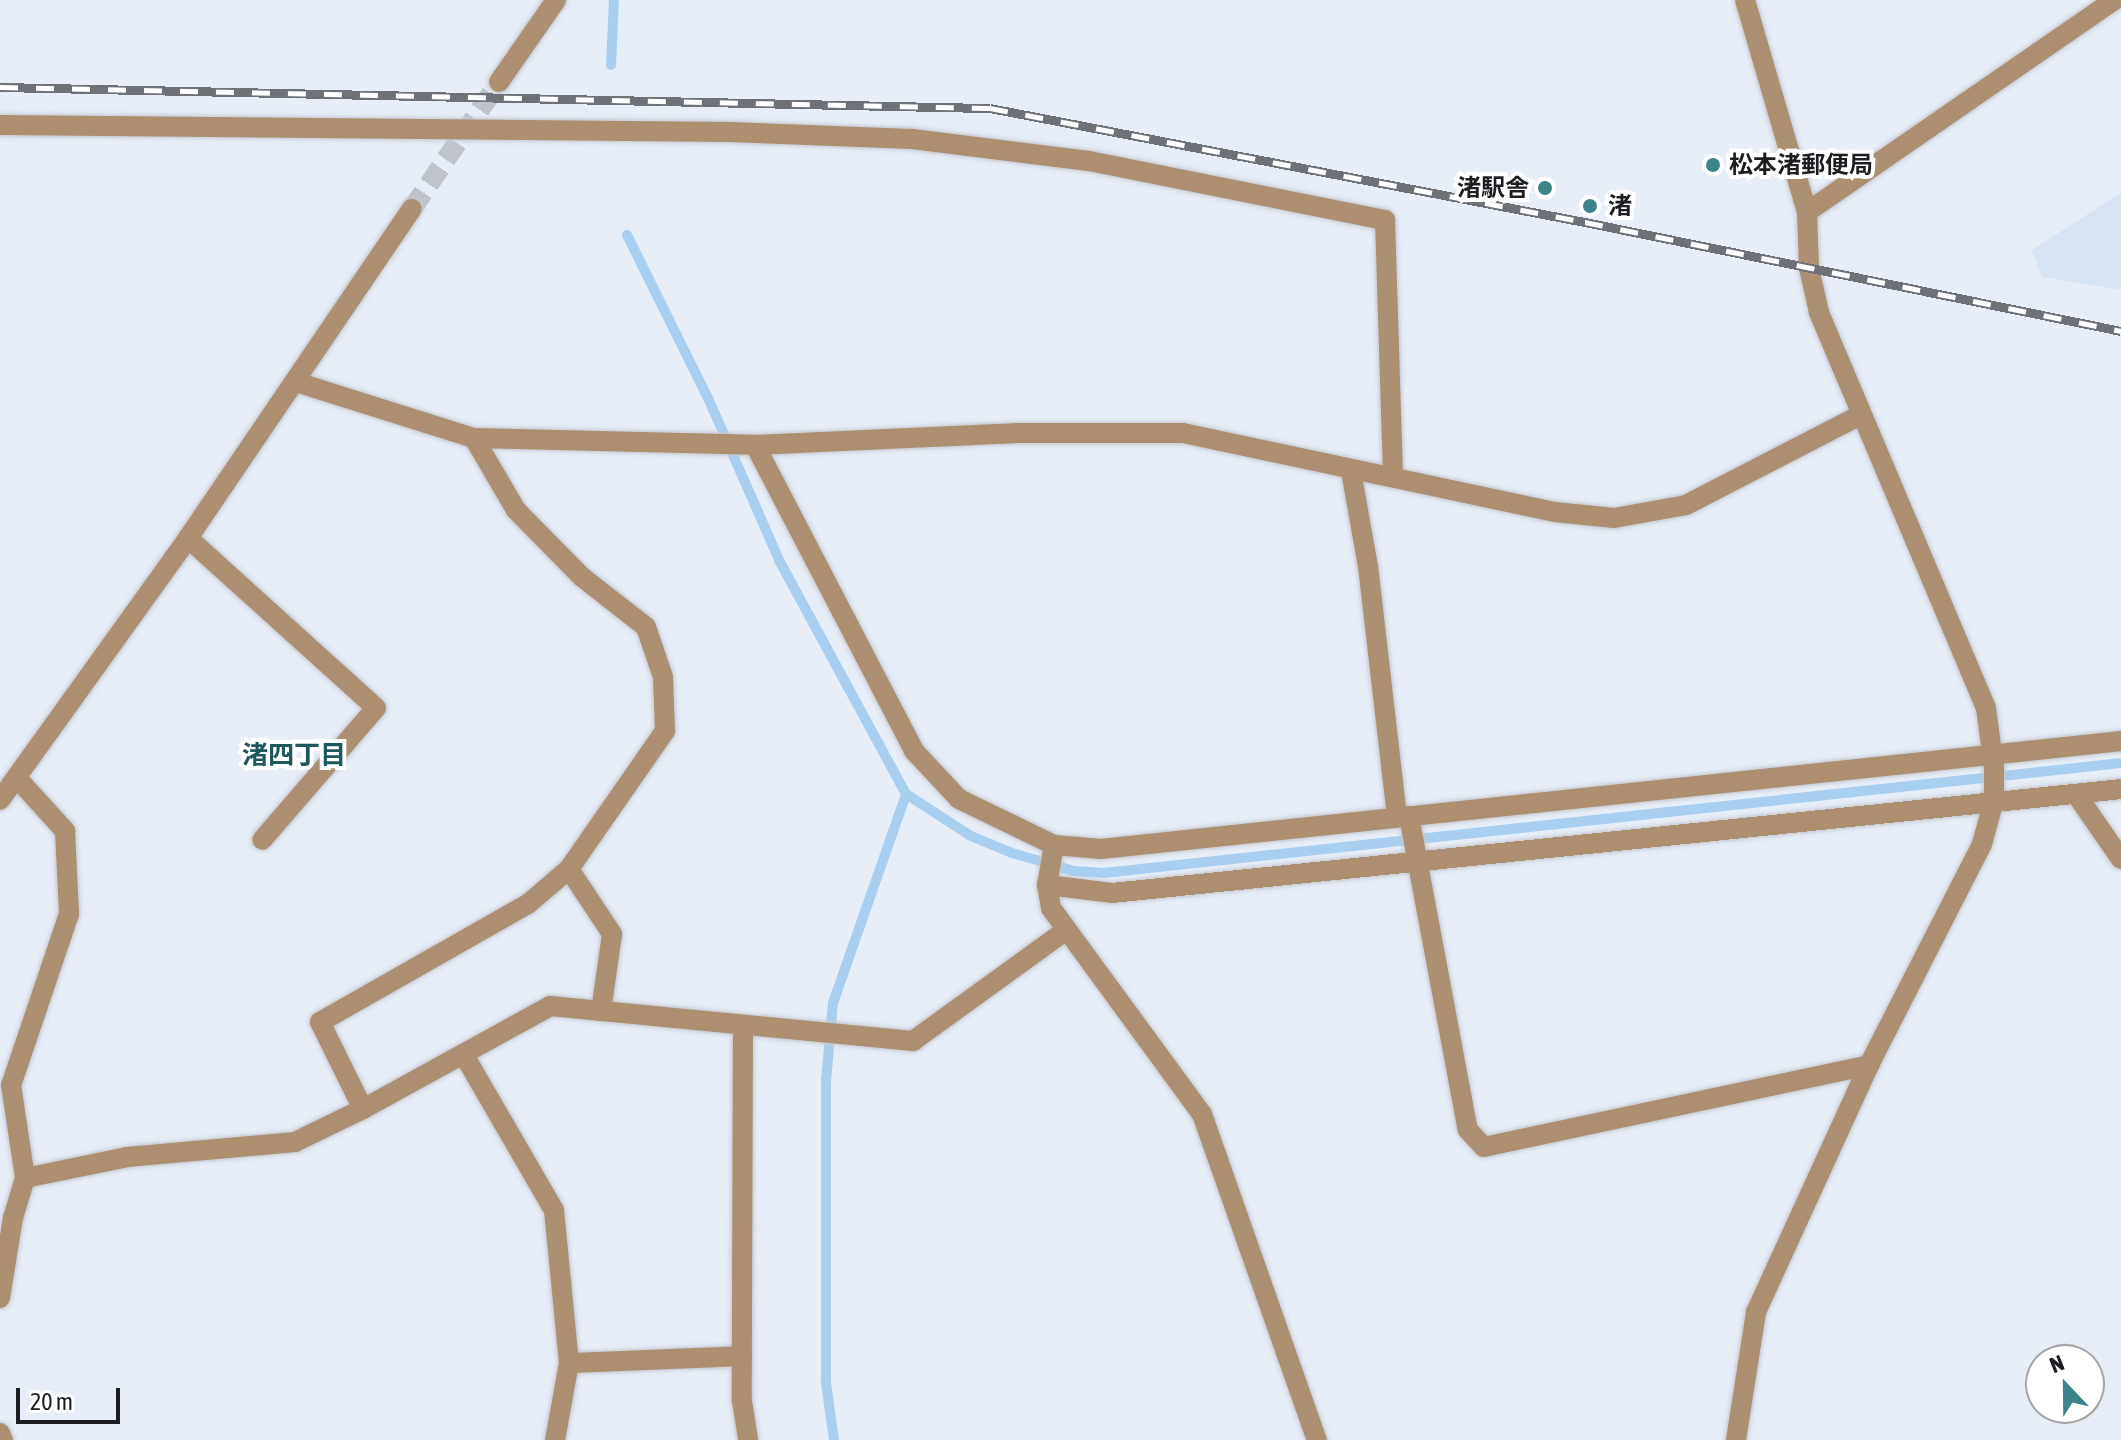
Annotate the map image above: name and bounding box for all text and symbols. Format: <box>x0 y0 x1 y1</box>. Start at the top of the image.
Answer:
place label: 松本渚郵便局 <box>1729 151 1873 179</box>
marker: 松本渚郵便局 <box>1704 156 1722 174</box>
place label: 渚駅舎 <box>1457 174 1529 202</box>
marker: 渚駅舎 <box>1536 179 1554 197</box>
place label: 渚 <box>1608 192 1632 220</box>
marker: 渚 <box>1579 195 1601 217</box>
district label: 渚四丁目 <box>242 740 346 772</box>
north arrow <box>2025 1344 2105 1424</box>
text: N <box>2046 1349 2068 1378</box>
scale bar <box>20 1372 124 1422</box>
text: 20 m <box>30 1388 73 1415</box>

